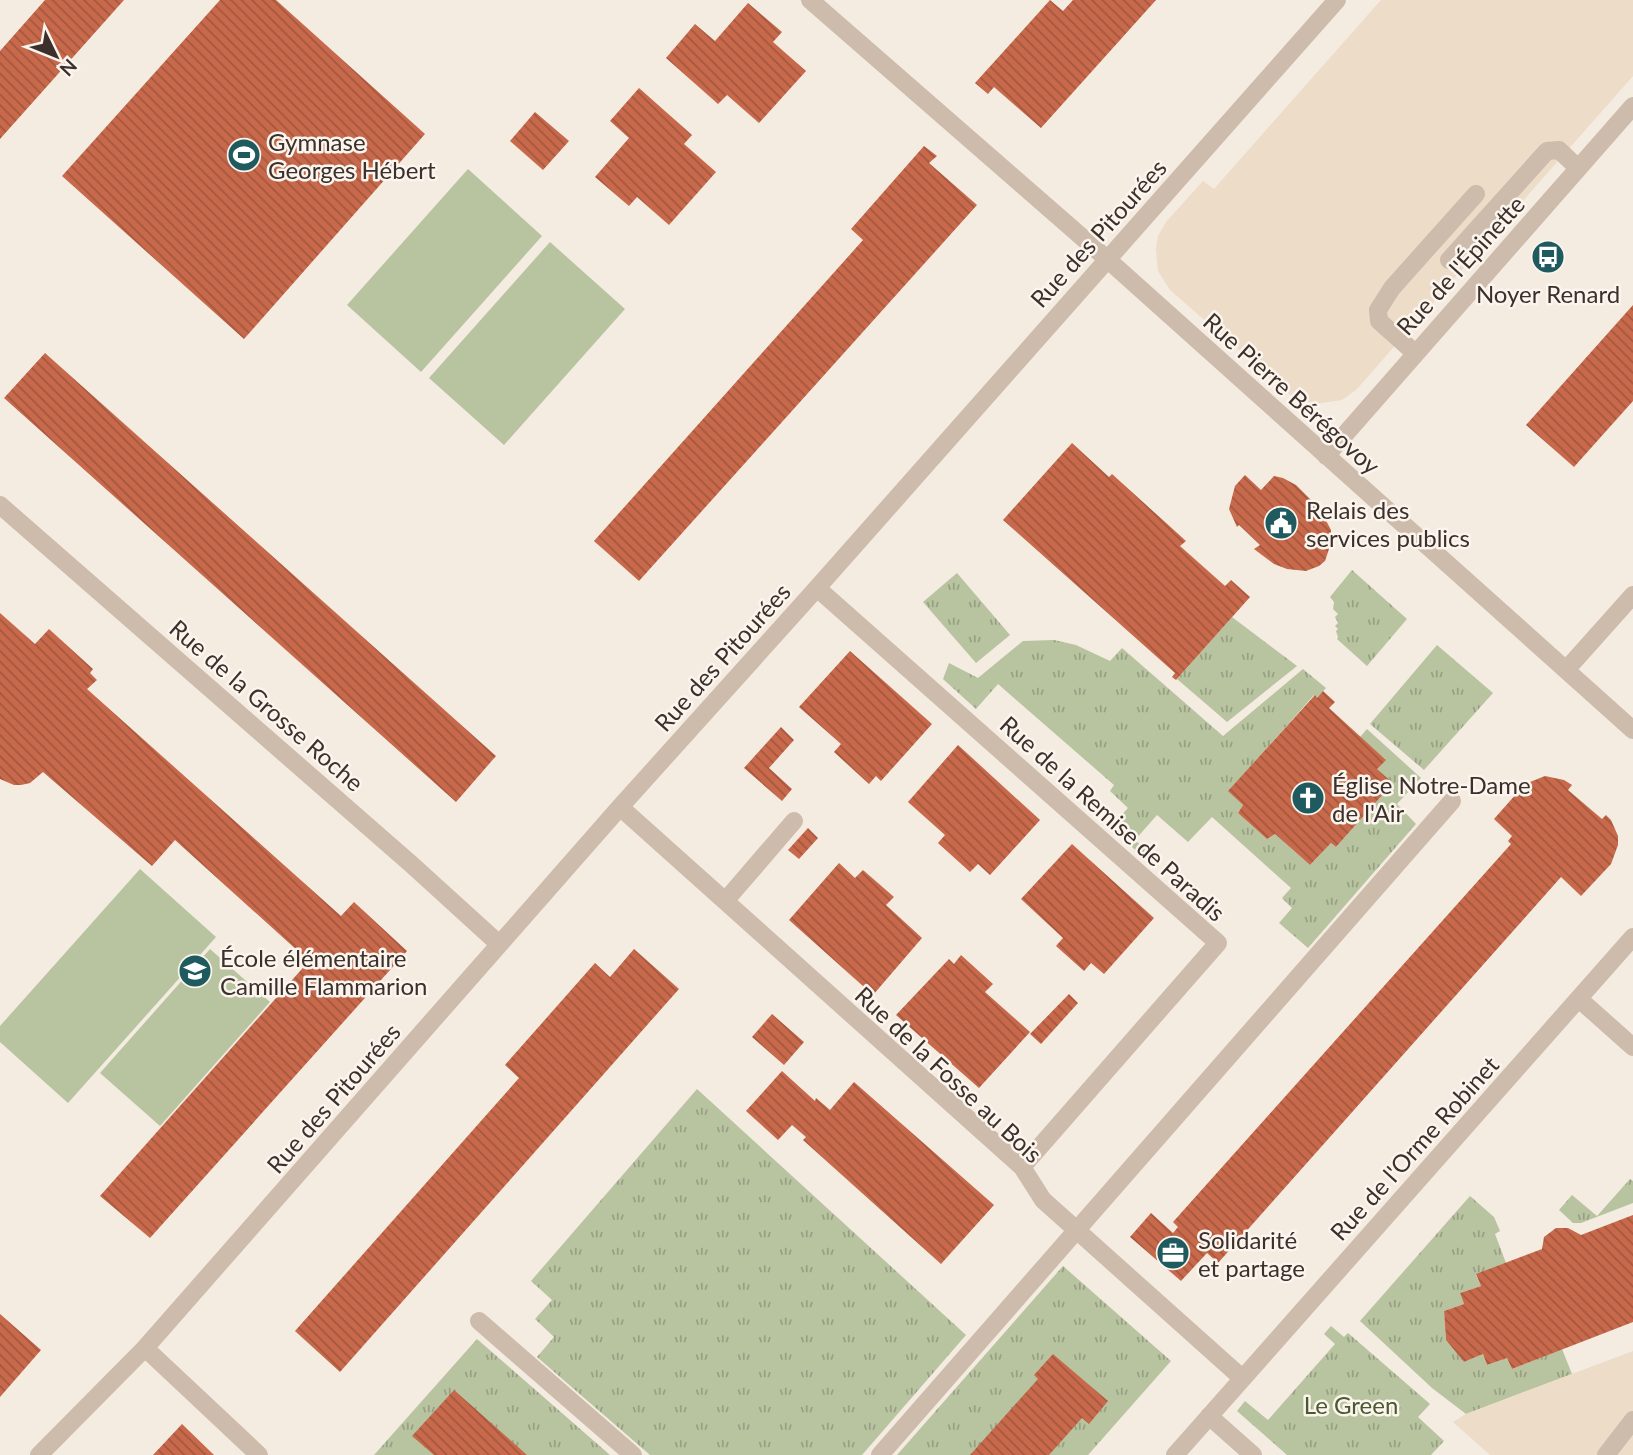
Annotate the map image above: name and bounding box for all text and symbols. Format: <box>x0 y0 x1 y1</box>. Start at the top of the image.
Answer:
north arrow <box>21 21 91 91</box>
text: N <box>55 55 82 81</box>
place label: Gymnase Georges Hébert <box>268 127 436 184</box>
sports icon: Gymnase Georges Hébert <box>225 136 263 174</box>
street label: Rue des Pitourées <box>1024 153 1172 313</box>
street label: Rue de l'Épinette <box>1390 189 1530 341</box>
bus stop icon: Noyer Renard <box>1529 238 1567 276</box>
place label: Noyer Renard <box>1476 279 1620 308</box>
street label: Rue Pierre Bérégovoy <box>1198 306 1387 480</box>
place label: Relais des services publics <box>1306 495 1470 552</box>
public building icon: Relais des services publics <box>1262 504 1300 542</box>
street label: Rue des Pitourées <box>648 577 796 737</box>
street label: Rue de la Grosse Roche <box>164 613 370 797</box>
street label: Rue de la Remise de Paradis <box>995 709 1231 927</box>
place label: Église Notre-Dame de l'Air <box>1332 770 1531 827</box>
church icon: Église Notre-Dame de l'Air <box>1289 779 1327 817</box>
place label: École élémentaire Camille Flammarion <box>220 943 427 1000</box>
school or university icon: École élémentaire Camille Flammarion <box>176 952 214 990</box>
street label: Rue de la Fosse au Bois <box>850 980 1048 1168</box>
street label: Rue des Pitourées <box>260 1017 406 1179</box>
street label: Rue de l'Orme Robinet <box>1324 1050 1504 1246</box>
place label: Solidarité et partage <box>1198 1225 1305 1282</box>
office icon: Solidarité et partage <box>1154 1234 1192 1272</box>
park label: Le Green <box>1304 1390 1398 1419</box>

